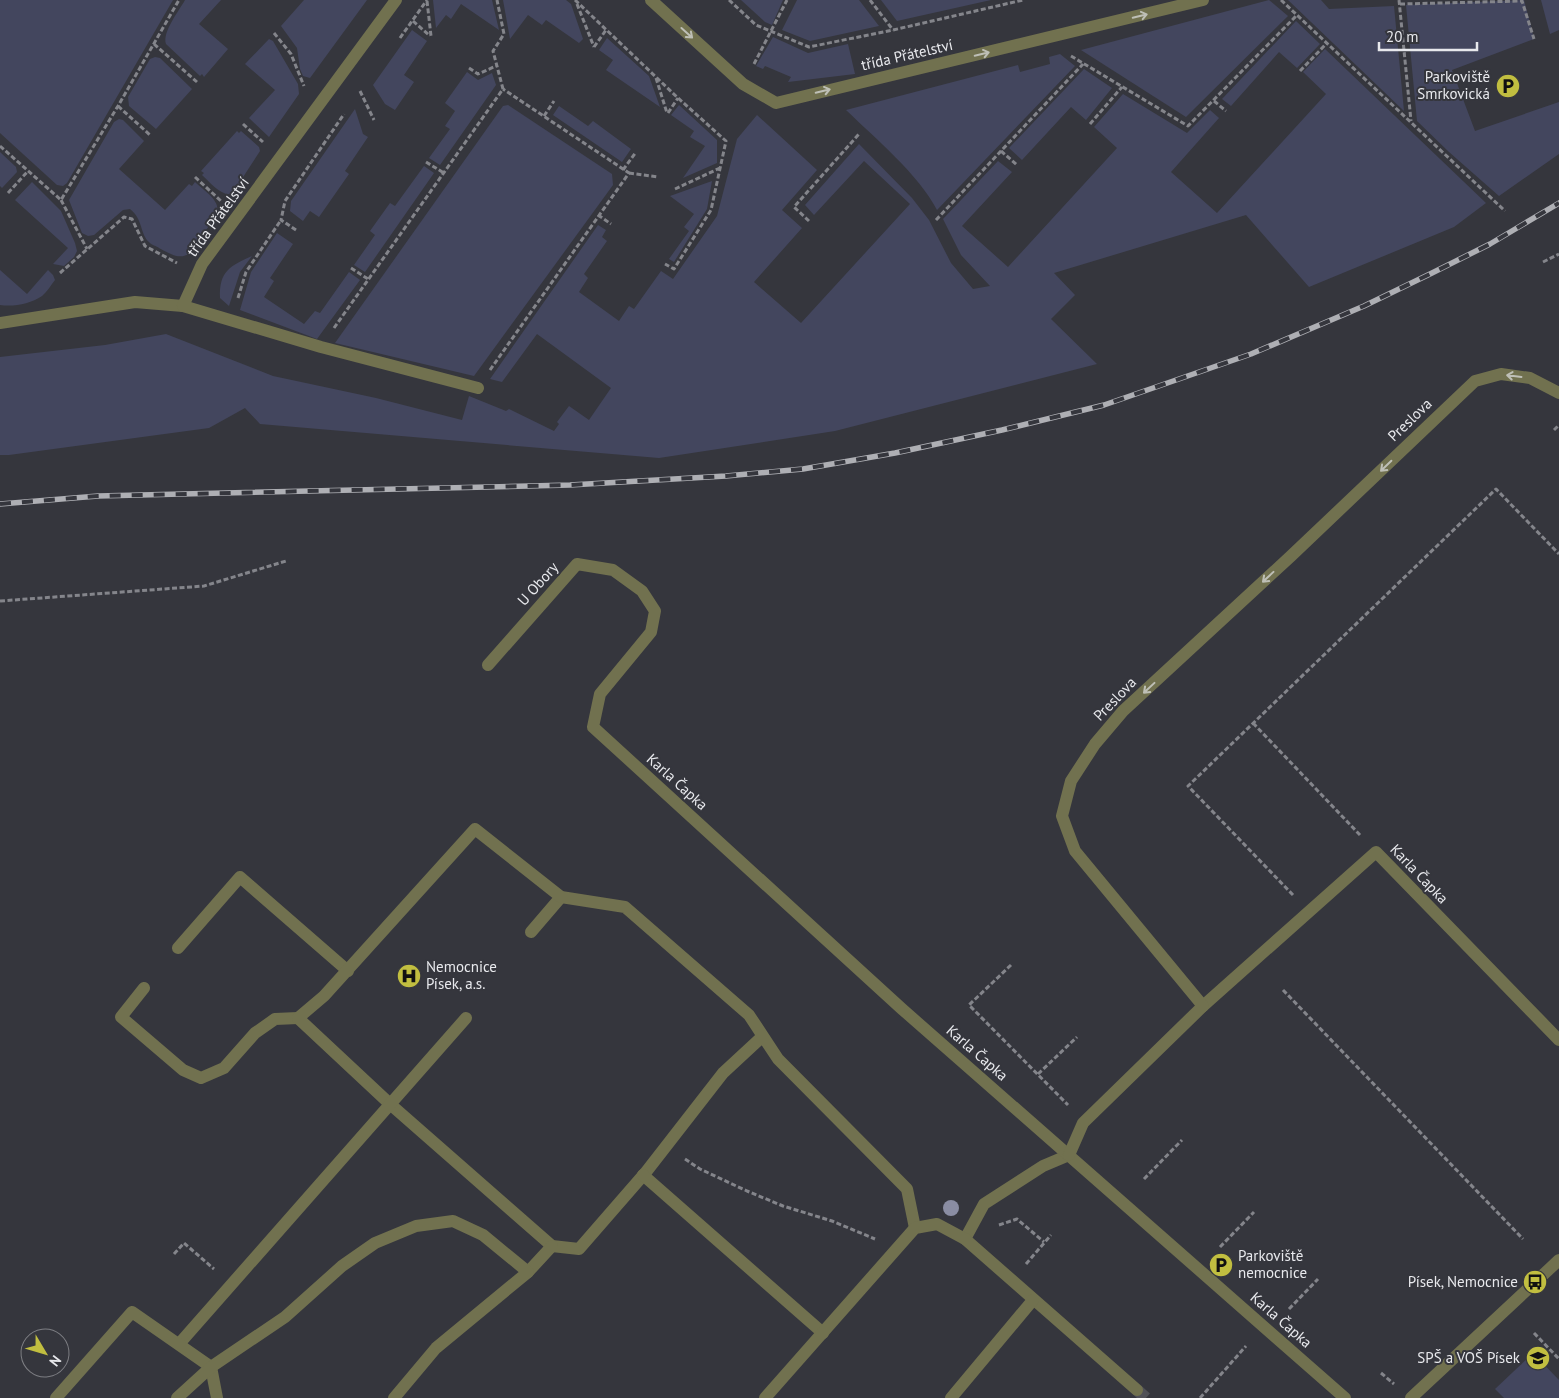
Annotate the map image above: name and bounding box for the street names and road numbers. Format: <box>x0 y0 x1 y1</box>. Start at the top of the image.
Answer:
street label: třída Přátelství <box>859 35 955 74</box>
street label: třída Přátelství <box>182 173 253 260</box>
street label: Preslova <box>1384 394 1436 445</box>
street label: U Obory <box>513 558 562 609</box>
street label: Preslova <box>1089 673 1140 725</box>
street label: Karla Čapka <box>643 749 712 814</box>
street label: Karla Čapka <box>1386 840 1452 907</box>
street label: Karla Čapka <box>943 1021 1012 1085</box>
street label: Karla Čapka <box>1247 1288 1316 1352</box>

